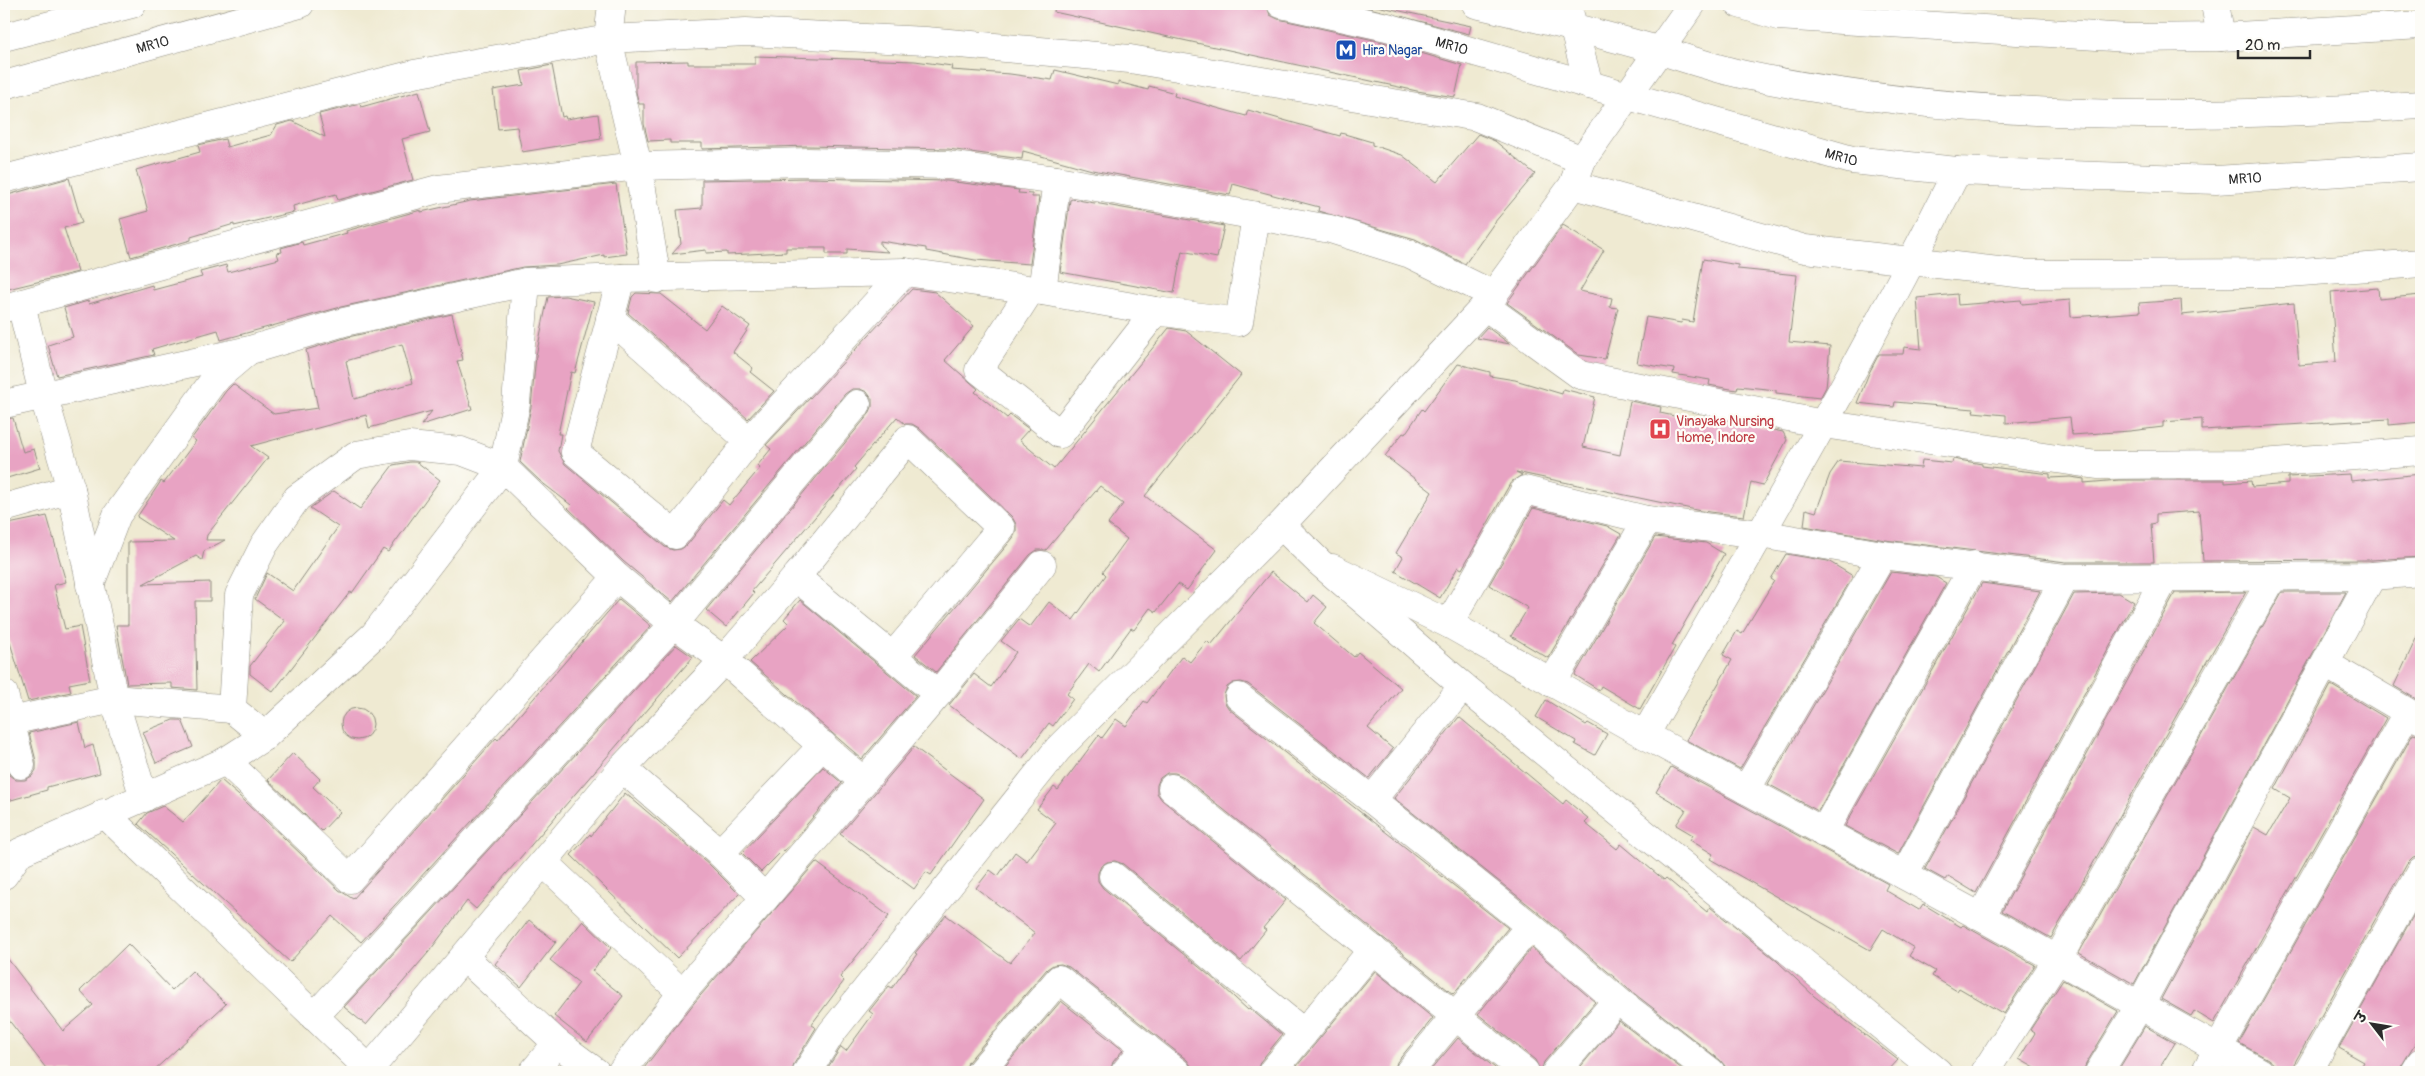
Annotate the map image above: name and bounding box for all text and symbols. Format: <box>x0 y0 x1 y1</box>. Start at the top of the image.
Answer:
scale bar <box>2238 28 2310 60</box>
street label: MR10 <box>134 32 171 57</box>
street label: MR10 <box>1434 33 1470 58</box>
text: 20 m <box>2245 36 2280 55</box>
metro station icon: Hira Nagar <box>1334 38 1358 62</box>
place label: Hira Nagar <box>1362 42 1422 59</box>
street label: MR10 <box>1823 144 1858 169</box>
street label: MR10 <box>2228 169 2262 188</box>
place label: Vinayaka Nursing Home, Indore <box>1676 413 1774 446</box>
hospital icon: Vinayaka Nursing Home, Indore <box>1648 417 1672 441</box>
north arrow <box>2348 998 2398 1048</box>
text: उ <box>2351 1008 2372 1028</box>

